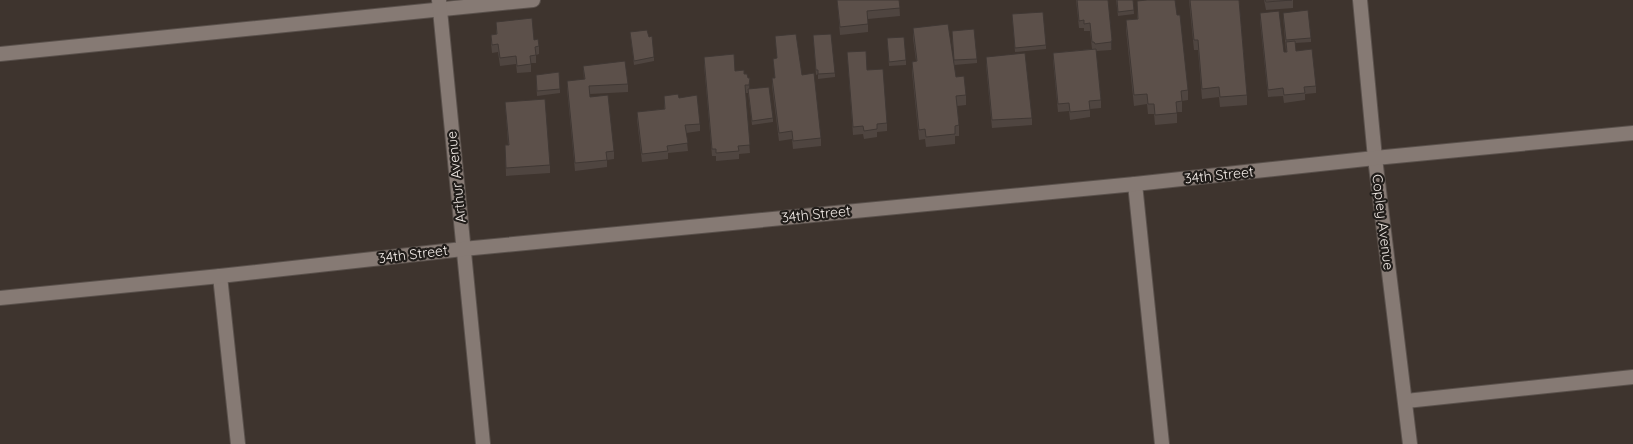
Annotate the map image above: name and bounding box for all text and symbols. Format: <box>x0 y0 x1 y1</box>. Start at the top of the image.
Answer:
street label: Arthur Avenue <box>442 130 470 224</box>
street label: 34th Street <box>1183 162 1255 188</box>
street label: Copley Avenue <box>1368 173 1398 271</box>
street label: 34th Street <box>780 201 852 227</box>
street label: 34th Street <box>377 241 449 267</box>

